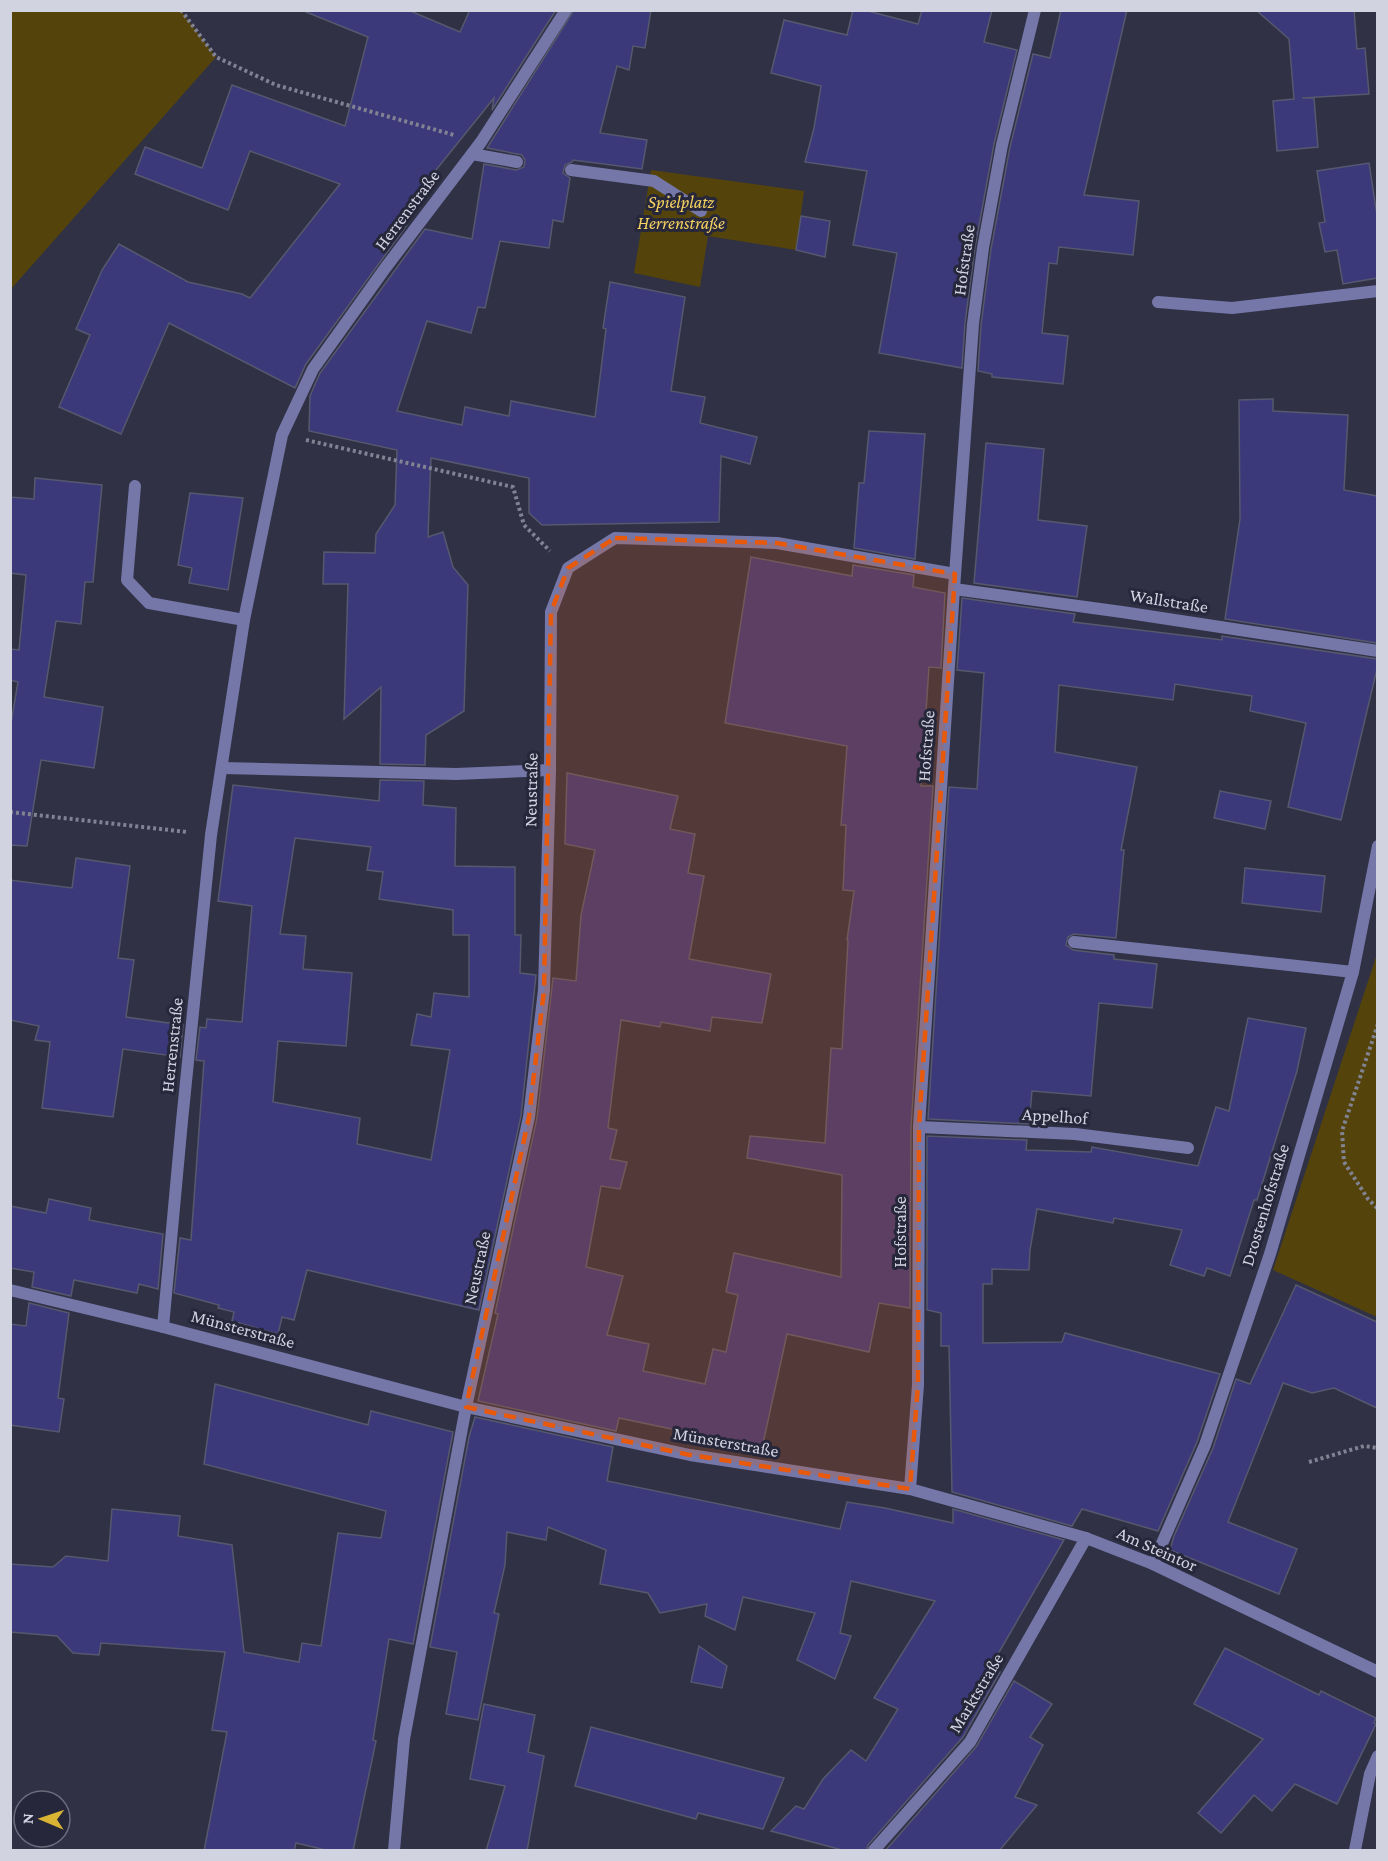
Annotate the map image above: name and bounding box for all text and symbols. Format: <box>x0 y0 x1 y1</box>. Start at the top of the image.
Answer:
street label: Herrenstraße <box>370 166 444 254</box>
park label: Spielplatz Herrenstraße <box>637 192 725 233</box>
street label: Hofstraße <box>949 223 979 297</box>
street label: Wallstraße <box>1128 585 1210 617</box>
street label: Hofstraße <box>914 710 938 782</box>
street label: Neustraße <box>520 752 542 827</box>
street label: Herrenstraße <box>157 997 187 1093</box>
street label: Appelhof <box>1022 1104 1090 1128</box>
street label: Drostenhofstraße <box>1237 1141 1293 1268</box>
street label: Hofstraße <box>890 1196 910 1268</box>
street label: Neustraße <box>459 1229 495 1307</box>
street label: Münsterstraße <box>189 1306 297 1352</box>
street label: Münsterstraße <box>672 1423 780 1461</box>
street label: Am Steintor <box>1114 1522 1201 1576</box>
street label: Marktstraße <box>944 1650 1008 1736</box>
north arrow <box>12 1789 72 1849</box>
text: N <box>19 1813 36 1824</box>

